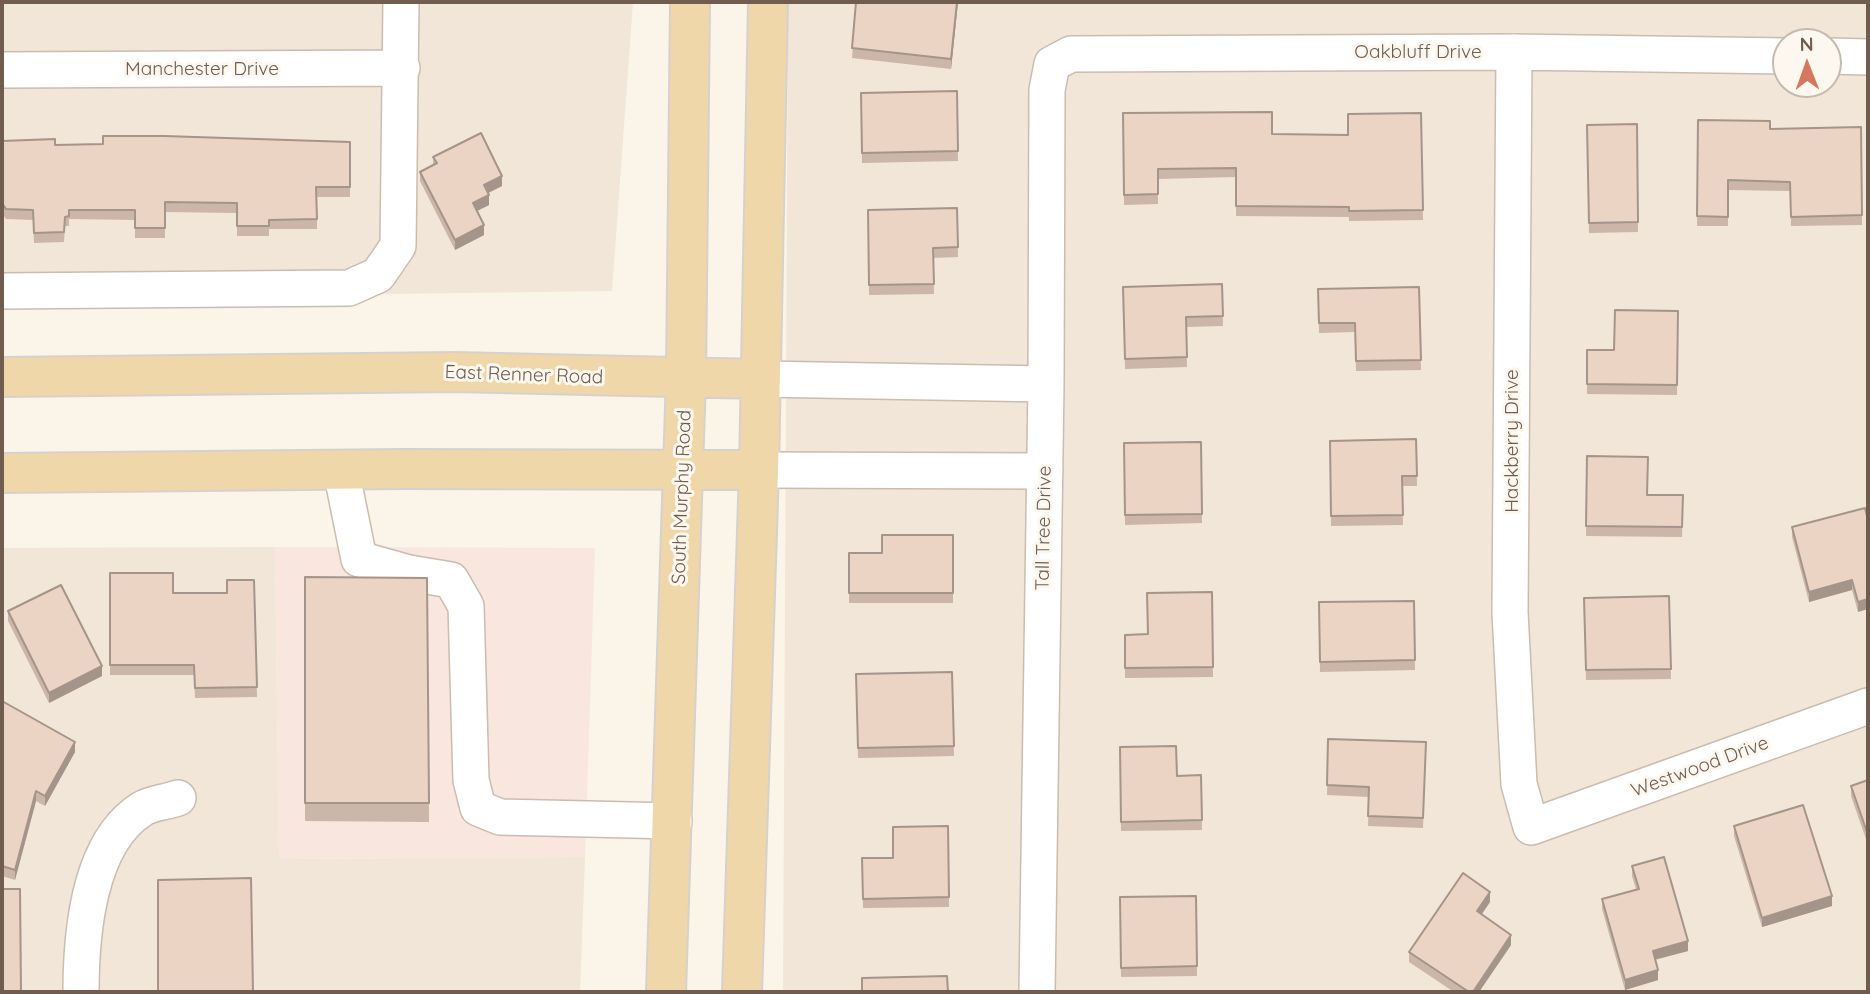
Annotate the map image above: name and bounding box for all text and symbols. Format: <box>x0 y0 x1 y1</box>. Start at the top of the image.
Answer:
north arrow <box>1772 28 1842 98</box>
text: N <box>1799 32 1814 56</box>
street label: Oakbluff Drive <box>1354 41 1482 63</box>
street label: Manchester Drive <box>125 58 279 80</box>
street label: East Renner Road <box>444 361 604 389</box>
street label: Hackberry Drive <box>1501 369 1523 513</box>
street label: South Murphy Road <box>668 409 696 585</box>
street label: Tall Tree Drive <box>1032 465 1056 591</box>
street label: Westwood Drive <box>1628 732 1772 802</box>

